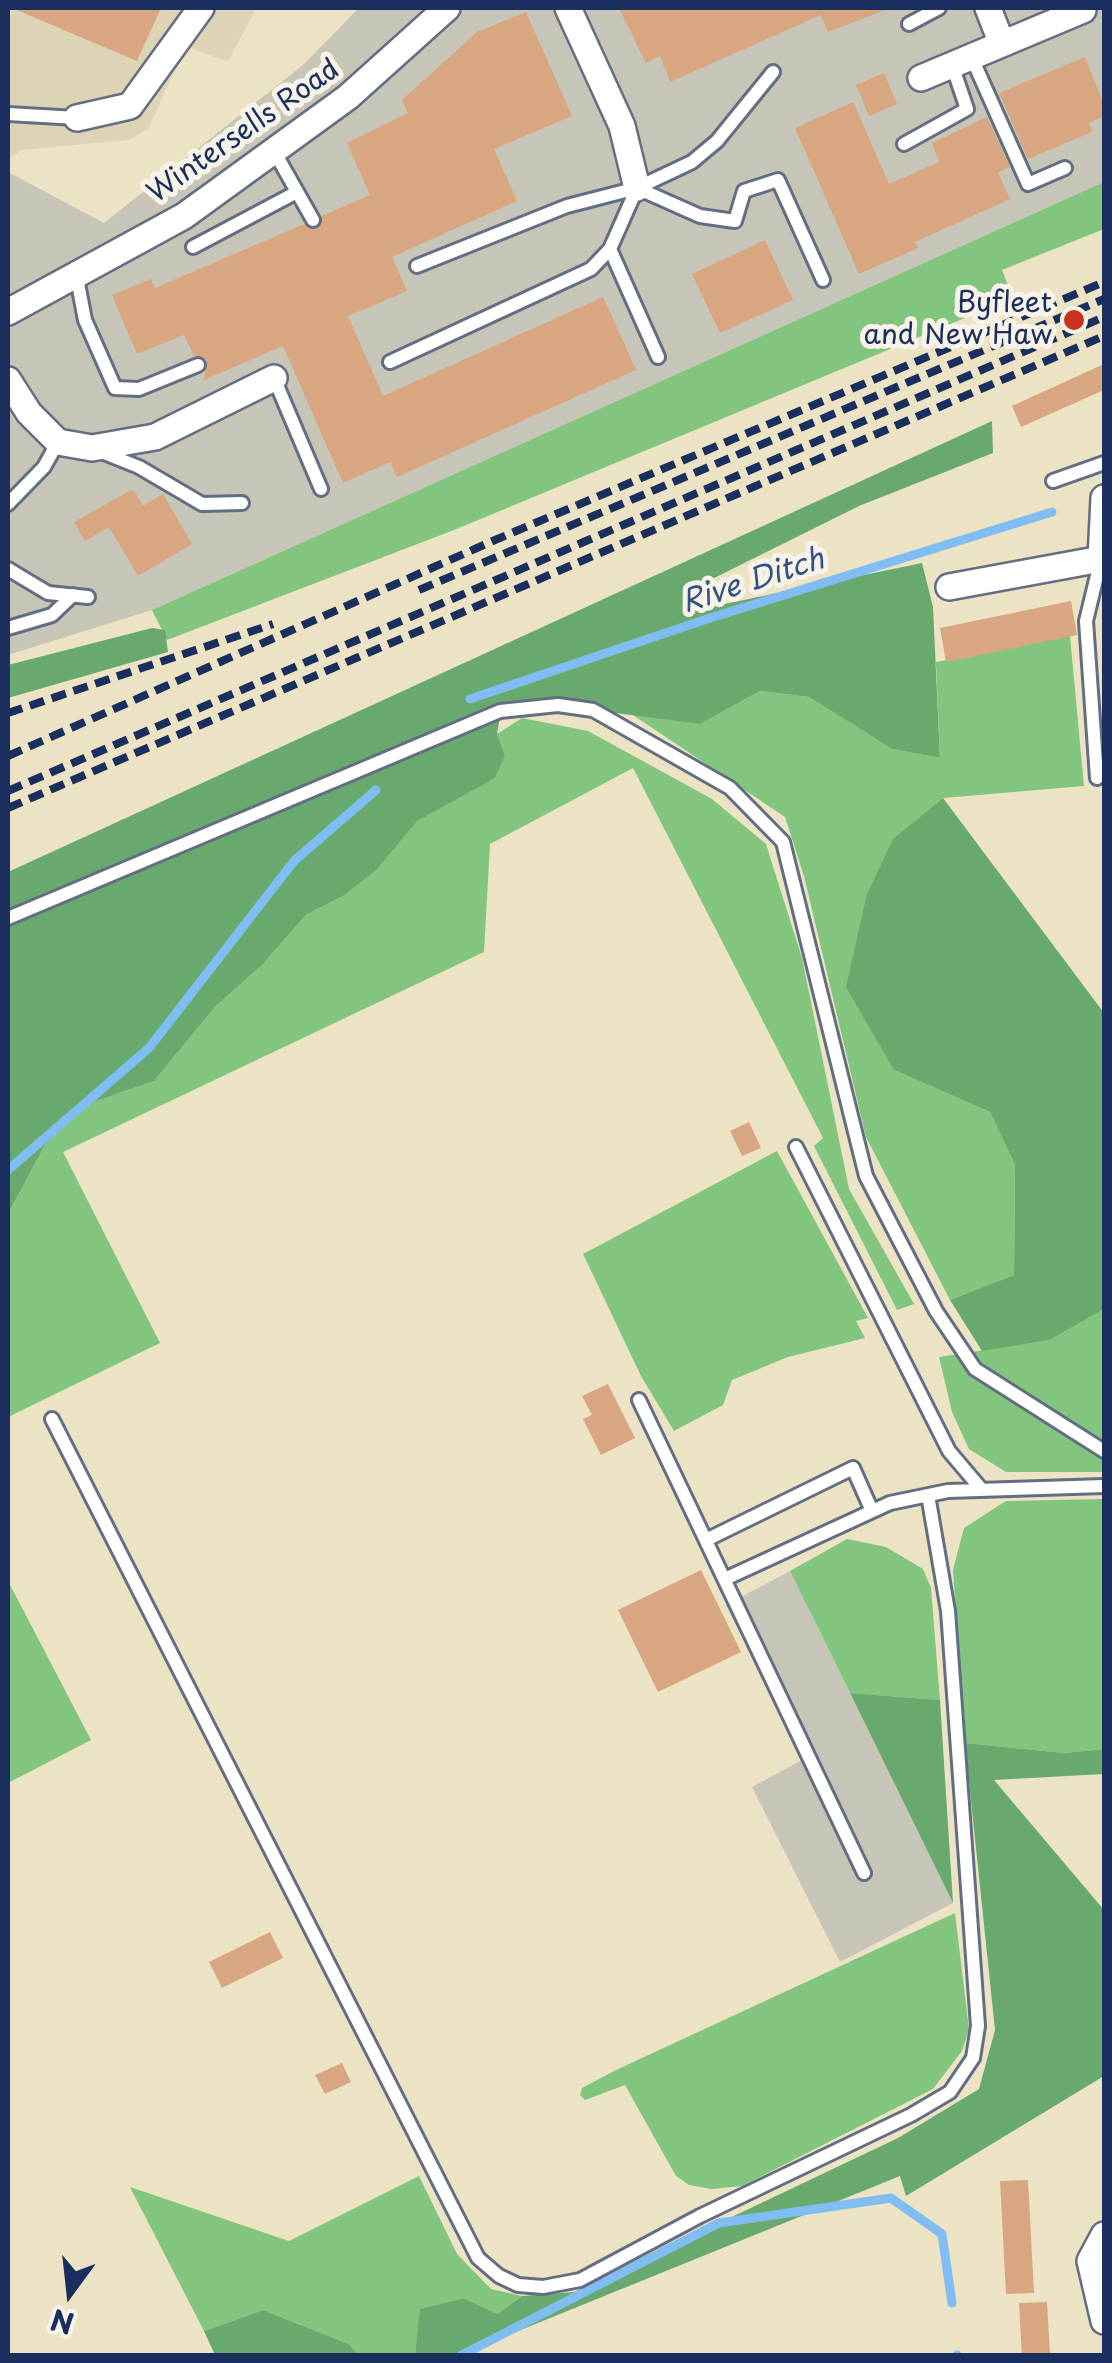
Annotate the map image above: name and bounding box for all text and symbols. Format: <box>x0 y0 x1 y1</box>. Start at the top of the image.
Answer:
street label: Wintersells Road <box>142 53 346 211</box>
place label: Byfleet and New Haw <box>864 287 1052 353</box>
marker: Byfleet and New Haw <box>1061 307 1087 333</box>
water label: Rive Ditch <box>677 542 829 622</box>
north arrow <box>20 2243 120 2343</box>
text: N <box>46 2299 78 2346</box>

